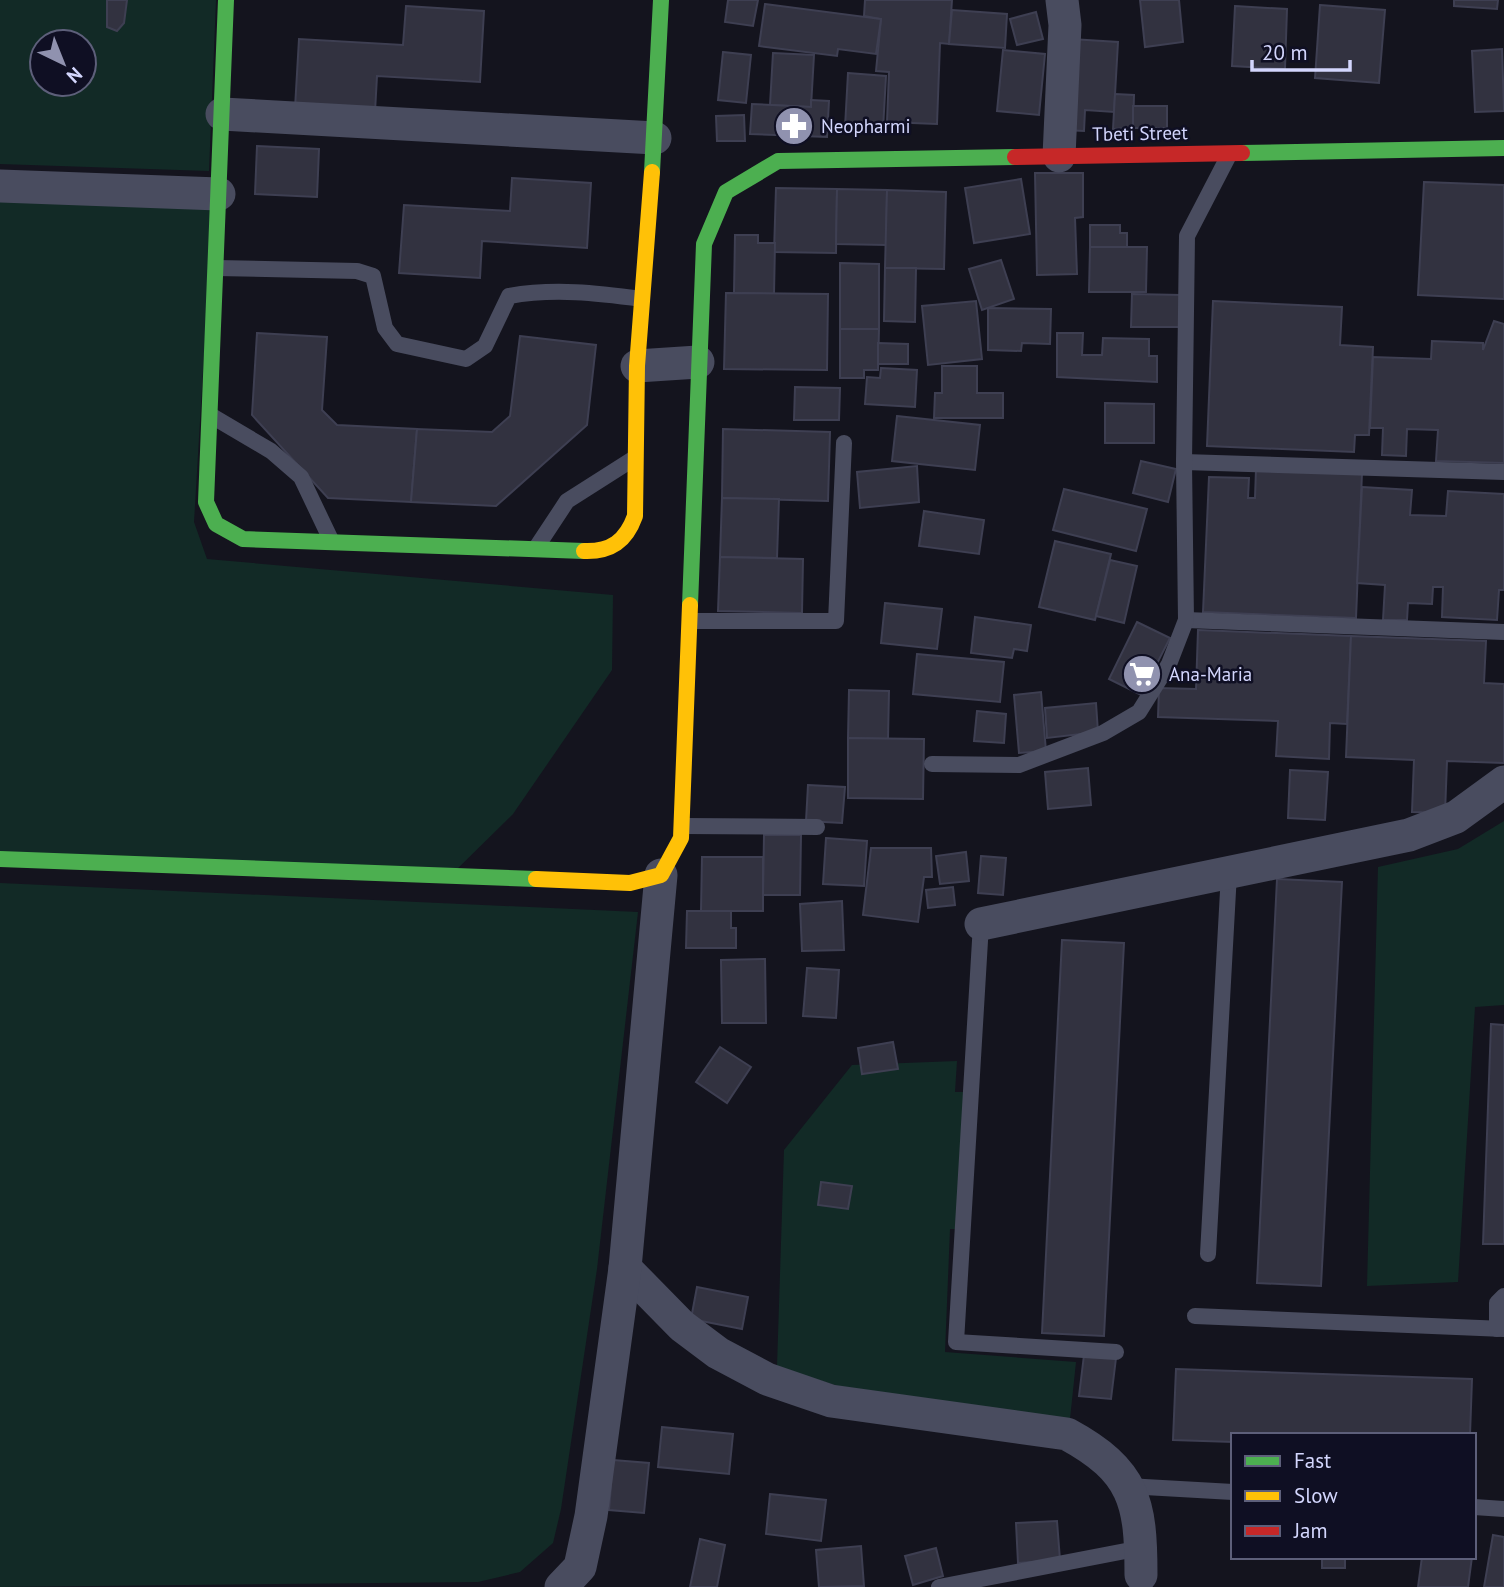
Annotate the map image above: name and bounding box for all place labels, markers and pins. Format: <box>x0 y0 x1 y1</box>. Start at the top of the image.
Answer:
pharmacy icon: Neopharmi <box>773 105 815 147</box>
place label: Neopharmi <box>821 114 911 138</box>
supermarket icon: Ana-Maria <box>1121 653 1163 695</box>
place label: Ana-Maria <box>1169 662 1252 686</box>

